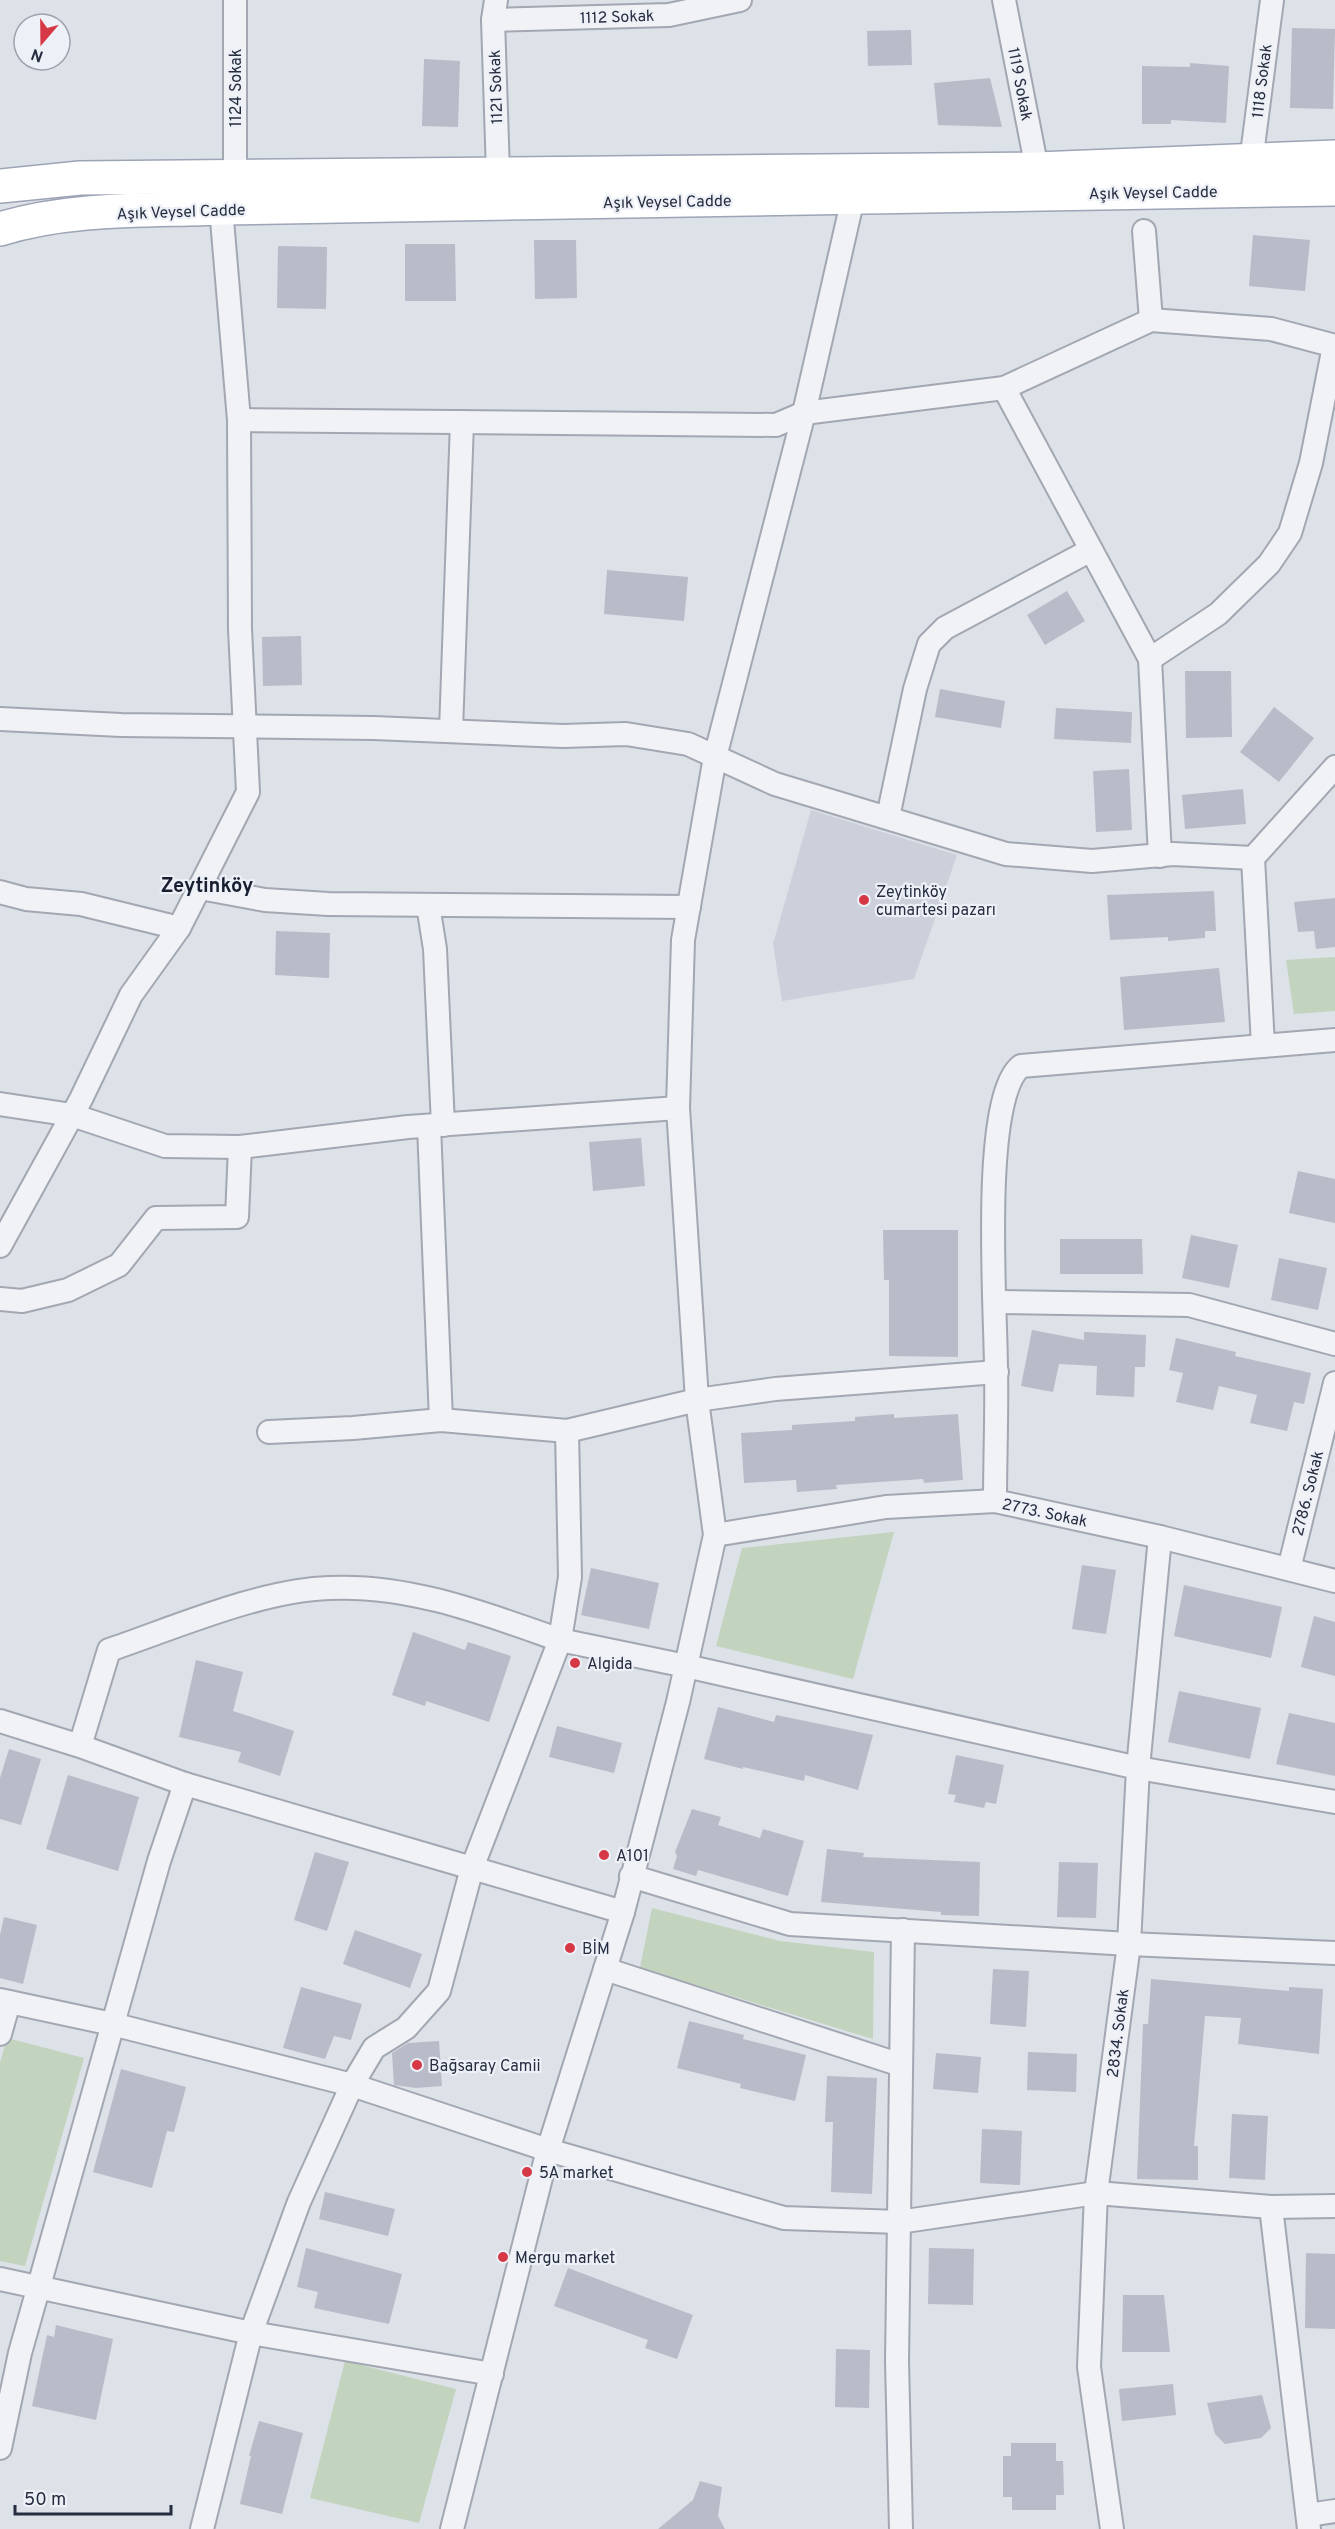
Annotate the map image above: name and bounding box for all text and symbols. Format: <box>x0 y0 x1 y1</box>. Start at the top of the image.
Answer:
street label: 1112 Sokak <box>579 7 655 29</box>
north arrow <box>12 12 72 72</box>
text: N <box>29 43 46 66</box>
street label: 1118 Sokak <box>1249 43 1277 120</box>
street label: 1119 Sokak <box>1002 46 1036 123</box>
street label: 1124 Sokak <box>227 49 247 127</box>
street label: 1121 Sokak <box>486 49 508 125</box>
street label: Aşık Veysel Cadde <box>1088 183 1218 205</box>
street label: Aşık Veysel Cadde <box>602 192 732 214</box>
street label: Aşık Veysel Cadde <box>116 201 246 225</box>
district label: Zeytinköy <box>161 874 253 900</box>
place label: Zeytinköy cumartesi pazarı <box>876 883 996 921</box>
marker: Zeytinköy cumartesi pazarı <box>857 893 871 907</box>
street label: 2786. Sokak <box>1289 1449 1329 1538</box>
street label: 2773. Sokak <box>1000 1495 1089 1533</box>
place label: Algida <box>587 1655 633 1675</box>
marker: Algida <box>568 1656 582 1670</box>
place label: A101 <box>616 1847 649 1867</box>
marker: A101 <box>597 1848 611 1862</box>
place label: BİM <box>582 1939 610 1960</box>
marker: BİM <box>563 1941 577 1955</box>
street label: 2834. Sokak <box>1104 1988 1134 2079</box>
place label: Bağsaray Camii <box>429 2057 541 2077</box>
marker: Bağsaray Camii <box>410 2058 424 2072</box>
place label: 5A market <box>539 2164 614 2184</box>
marker: 5A market <box>520 2165 534 2179</box>
place label: Mergu market <box>515 2249 615 2269</box>
marker: Mergu market <box>496 2250 510 2264</box>
scale bar <box>15 2478 171 2516</box>
text: 50 m <box>24 2489 66 2512</box>

